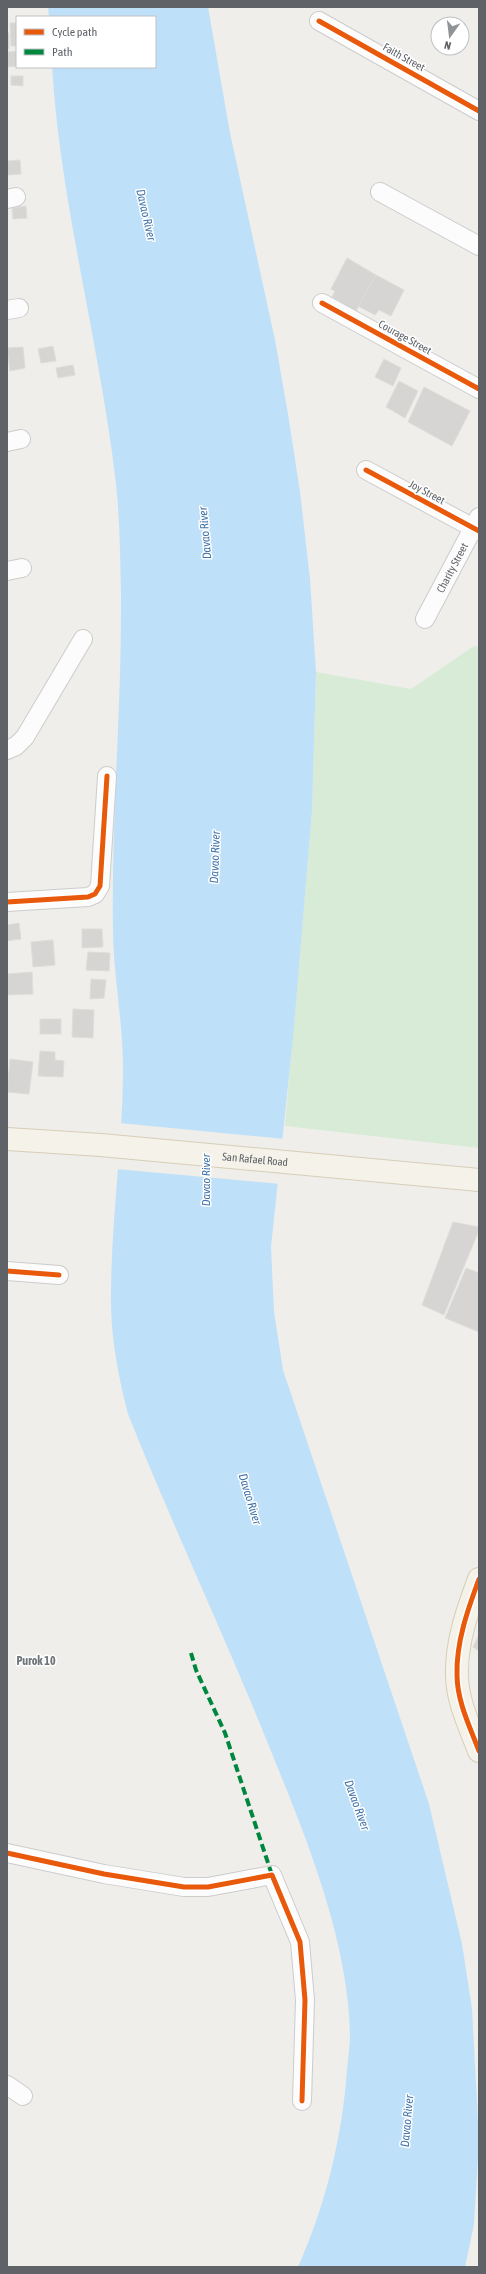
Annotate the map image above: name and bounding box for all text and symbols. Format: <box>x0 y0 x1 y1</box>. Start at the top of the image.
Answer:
legend <box>16 16 156 68</box>
north arrow <box>430 16 470 56</box>
text: Cycle path <box>52 25 97 39</box>
text: N <box>443 39 452 52</box>
street label: Faith Street <box>381 41 427 73</box>
text: Path <box>52 45 73 59</box>
water label: Davao River <box>133 188 159 243</box>
street label: Courage Street <box>376 318 434 356</box>
street label: Joy Street <box>407 478 447 506</box>
water label: Davao River <box>196 506 214 560</box>
street label: Charity Street <box>434 541 470 595</box>
water label: Davao River <box>207 830 223 884</box>
street label: San Rafael Road <box>222 1150 288 1168</box>
water label: Davao River <box>199 1153 213 1206</box>
water label: Davao River <box>236 1472 265 1527</box>
district label: Purok 10 <box>16 1654 56 1668</box>
water label: Davao River <box>341 1778 373 1833</box>
water label: Davao River <box>398 2094 416 2148</box>

